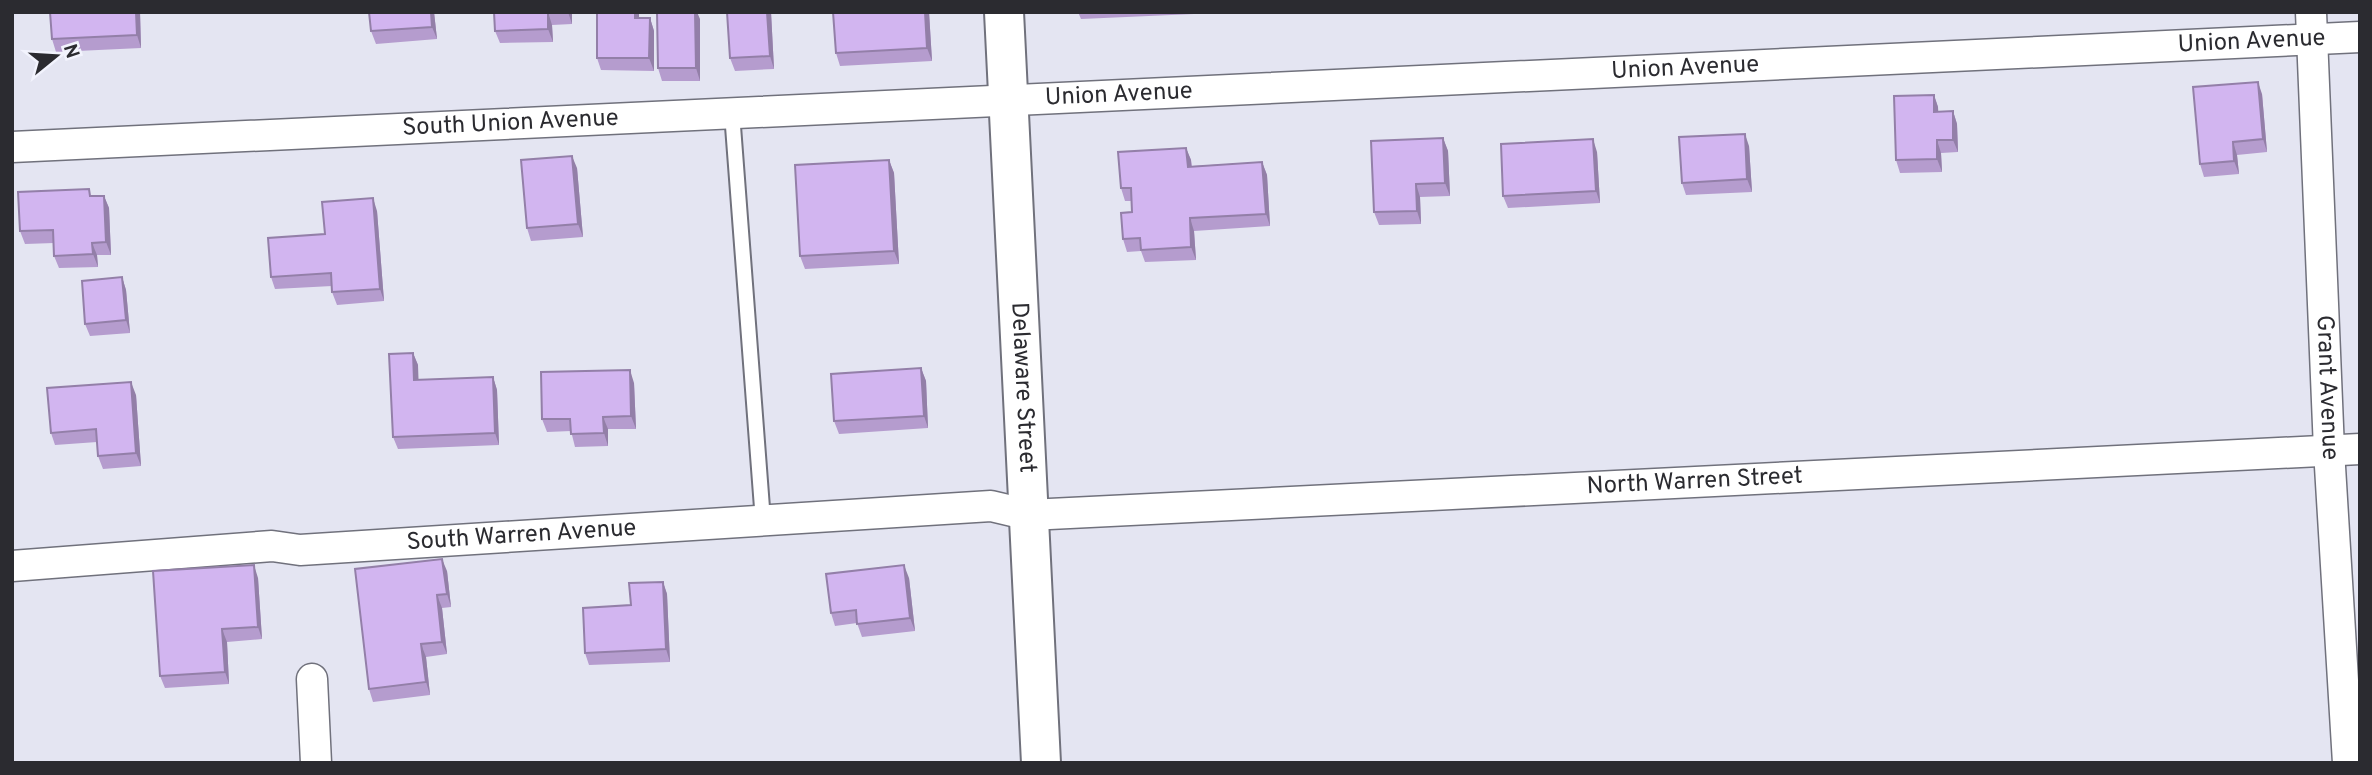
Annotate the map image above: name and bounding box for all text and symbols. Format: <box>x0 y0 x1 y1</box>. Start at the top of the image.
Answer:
north arrow <box>21 21 91 91</box>
street label: Union Avenue <box>2177 24 2326 61</box>
text: N <box>57 41 84 62</box>
street label: Union Avenue <box>1611 50 1760 87</box>
street label: Union Avenue <box>1044 77 1193 114</box>
street label: South Union Avenue <box>402 104 619 144</box>
street label: Delaware Street <box>1003 301 1042 474</box>
street label: Grant Avenue <box>2308 314 2345 461</box>
street label: North Warren Street <box>1586 462 1803 502</box>
street label: South Warren Avenue <box>406 514 637 558</box>

